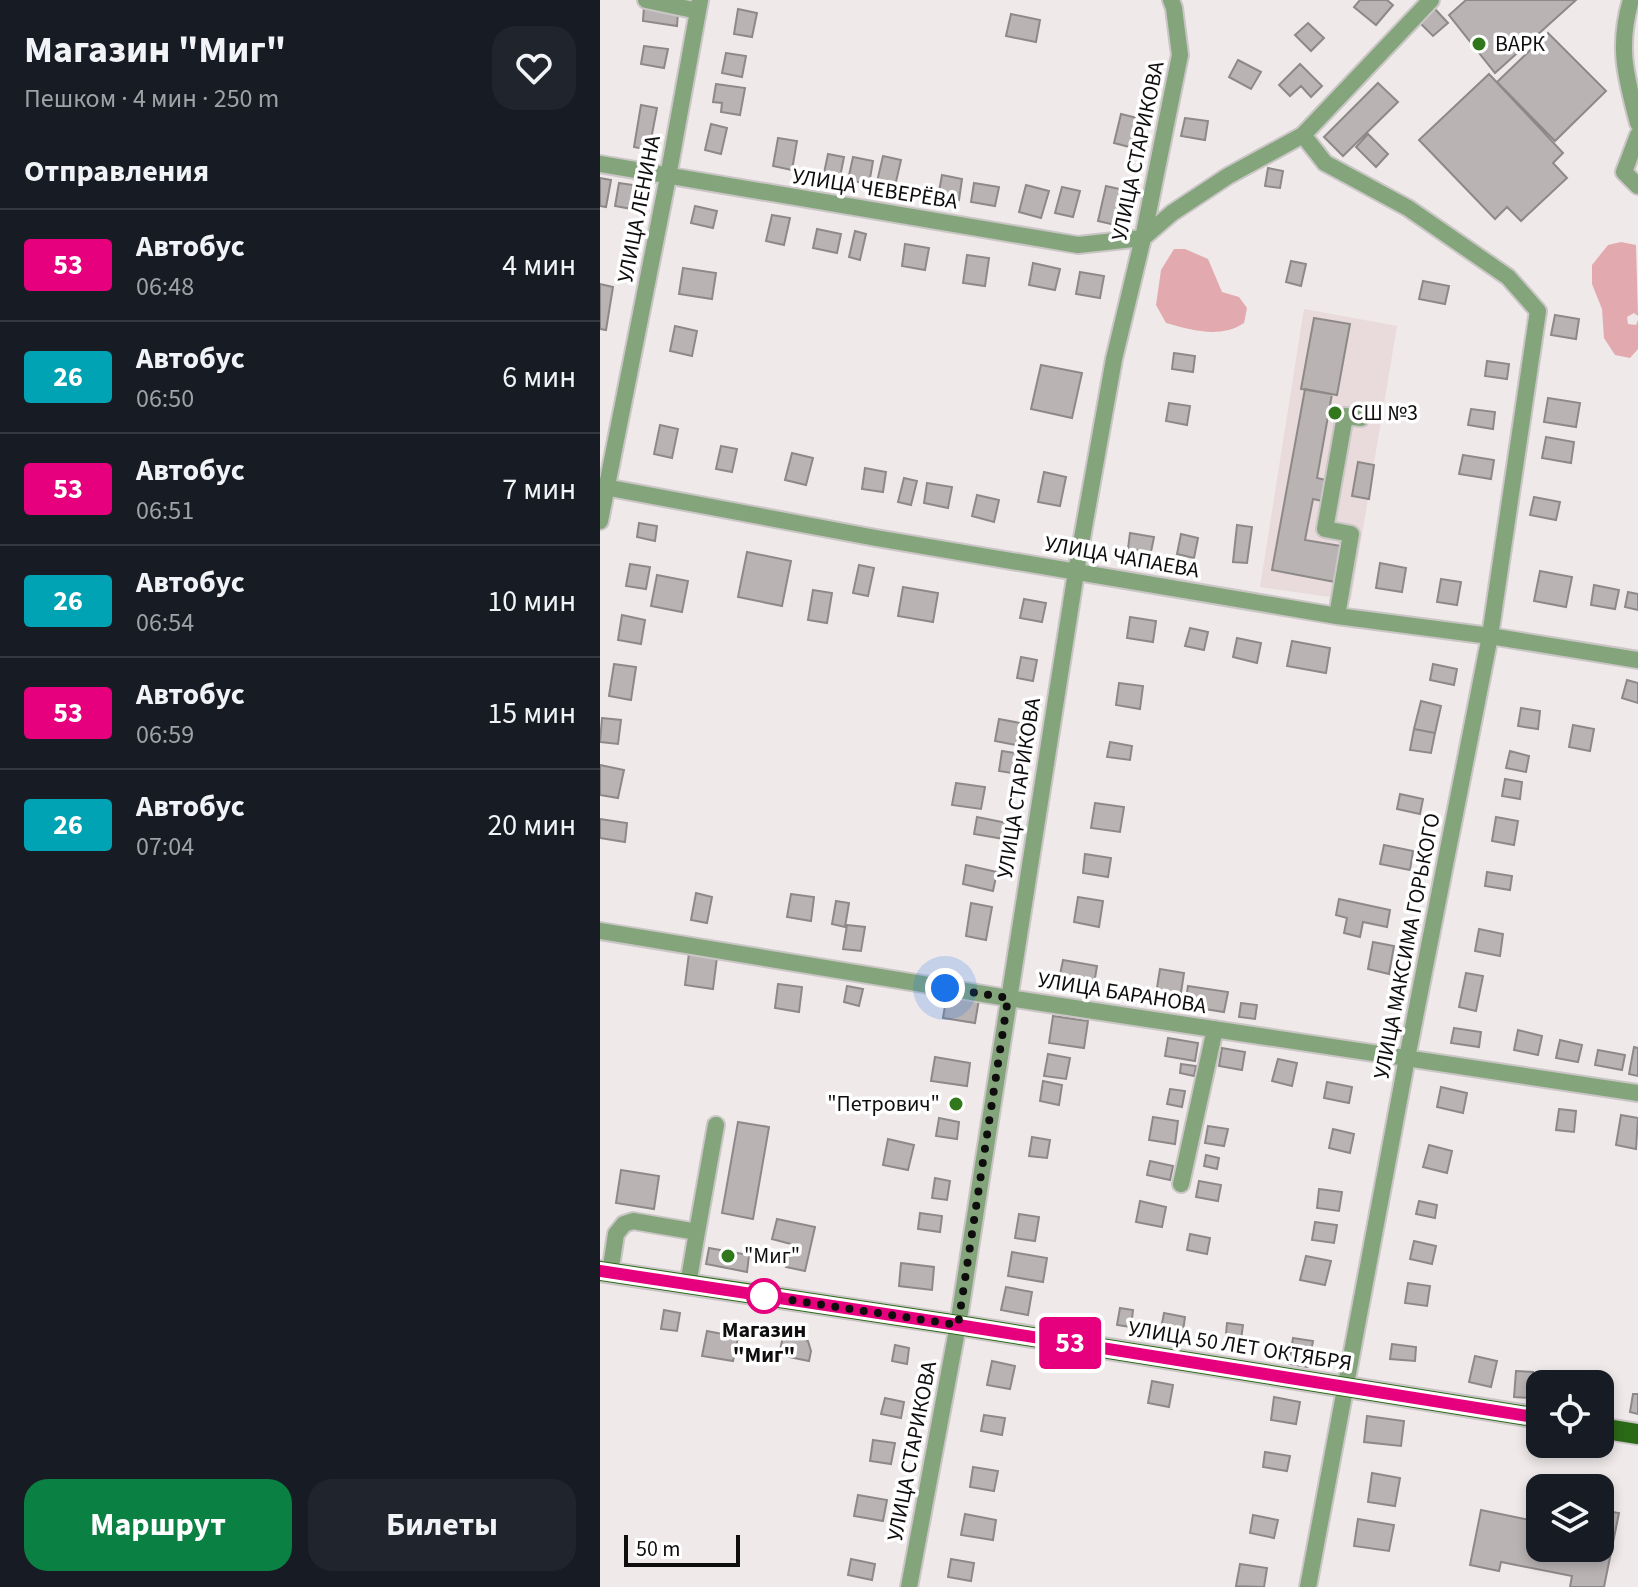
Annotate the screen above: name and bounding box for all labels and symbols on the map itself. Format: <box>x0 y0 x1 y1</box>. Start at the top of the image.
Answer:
place label: ВАРК <box>1495 28 1545 60</box>
marker: ВАРК <box>1470 35 1488 53</box>
street label: УЛИЦА СТАРИКОВА <box>1103 58 1173 244</box>
street label: УЛИЦА ЛЕНИНА <box>609 133 669 285</box>
street label: УЛИЦА ЧЕВЕРЁВА <box>790 160 960 218</box>
place label: СШ №3 <box>1351 397 1418 429</box>
marker: СШ №3 <box>1326 404 1344 422</box>
street label: УЛИЦА ЧАПАЕВА <box>1042 528 1202 586</box>
street label: УЛИЦА СТАРИКОВА <box>989 695 1049 881</box>
street label: УЛИЦА МАКСИМА ГОРЬКОГО <box>1365 810 1449 1082</box>
street label: УЛИЦА БАРАНОВА <box>1035 964 1209 1022</box>
your location <box>925 968 965 1008</box>
place label: "Петрович" <box>827 1088 940 1120</box>
marker: "Петрович" <box>947 1095 965 1113</box>
place label: "Миг" <box>744 1240 800 1272</box>
marker: "Миг" <box>719 1247 737 1265</box>
marker: Магазин "Миг" <box>747 1279 781 1313</box>
street label: УЛИЦА 50 ЛЕТ ОКТЯБРЯ <box>1126 1313 1354 1379</box>
place label: Магазин "Миг" <box>722 1314 806 1371</box>
line badge: 53 <box>1034 1317 1106 1369</box>
street label: УЛИЦА СТАРИКОВА <box>879 1358 945 1544</box>
scale bar <box>624 1531 740 1567</box>

